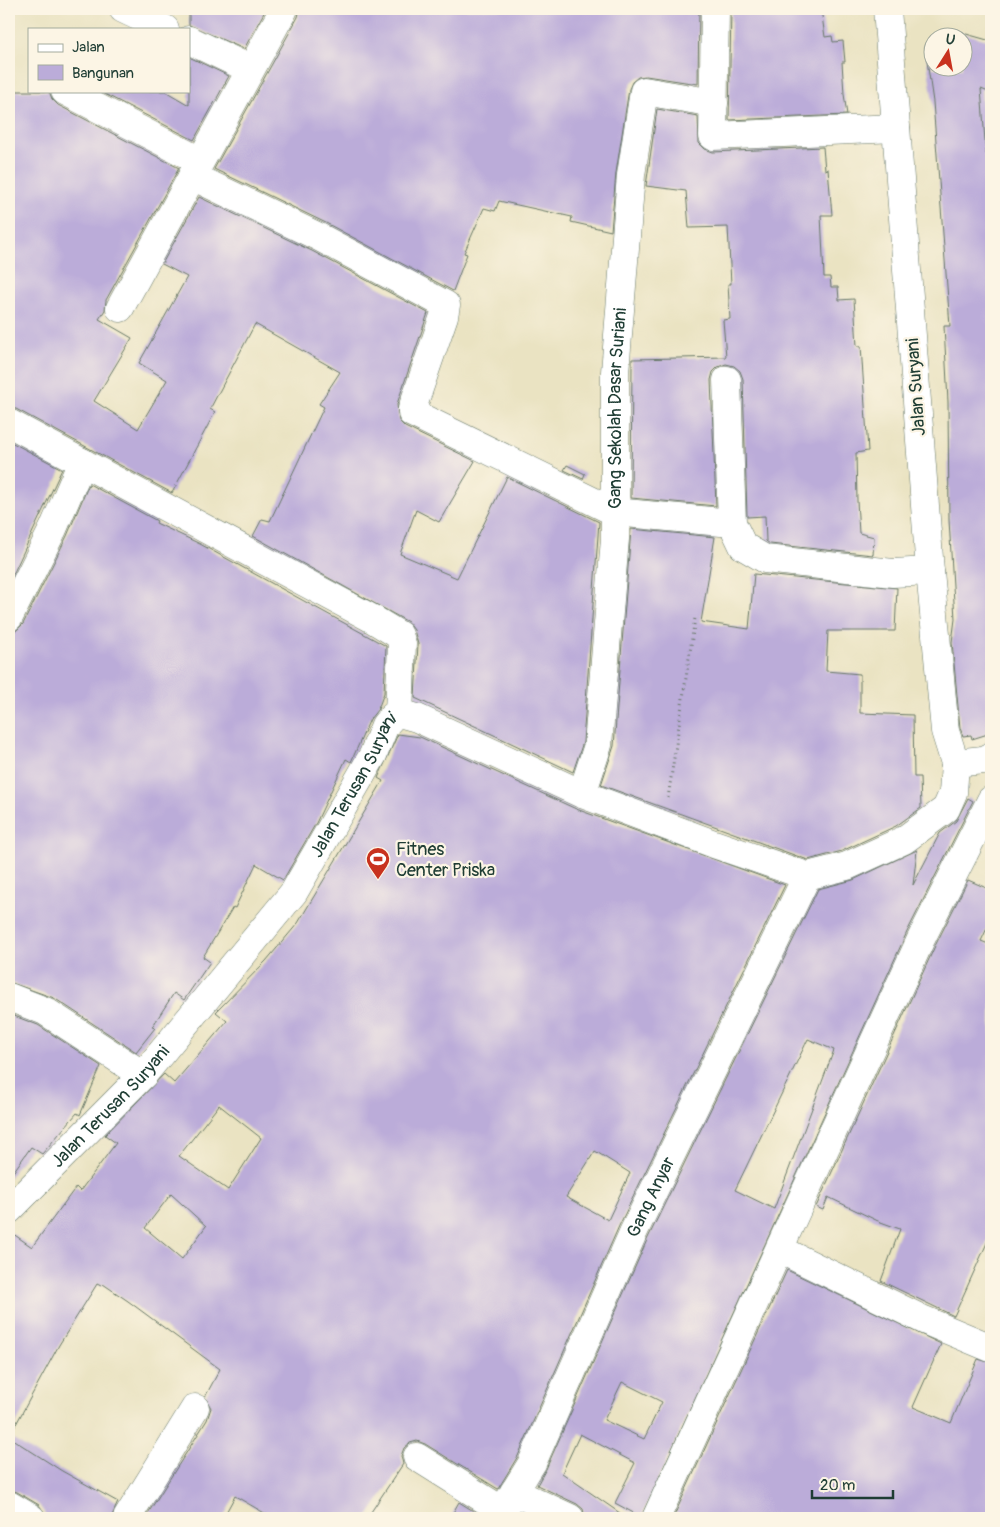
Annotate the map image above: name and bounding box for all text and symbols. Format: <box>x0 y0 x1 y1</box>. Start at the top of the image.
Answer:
legend <box>28 28 190 92</box>
north arrow <box>922 28 972 78</box>
text: U <box>944 31 957 49</box>
text: Jalan <box>72 38 105 57</box>
text: Bangunan <box>72 64 134 83</box>
street label: Gang Sekolah Dasar Suriani <box>604 307 632 509</box>
street label: Jalan Suryani <box>901 337 931 437</box>
street label: Jalan Terusan Suryani <box>305 706 400 862</box>
place label: Fitnes Center Priska <box>396 838 495 882</box>
sports icon: Fitnes Center Priska <box>365 846 391 880</box>
street label: Jalan Terusan Suryani <box>46 1040 174 1173</box>
street label: Gang Anyar <box>621 1152 680 1241</box>
scale bar <box>812 1467 894 1499</box>
text: 20 m <box>820 1476 855 1495</box>

